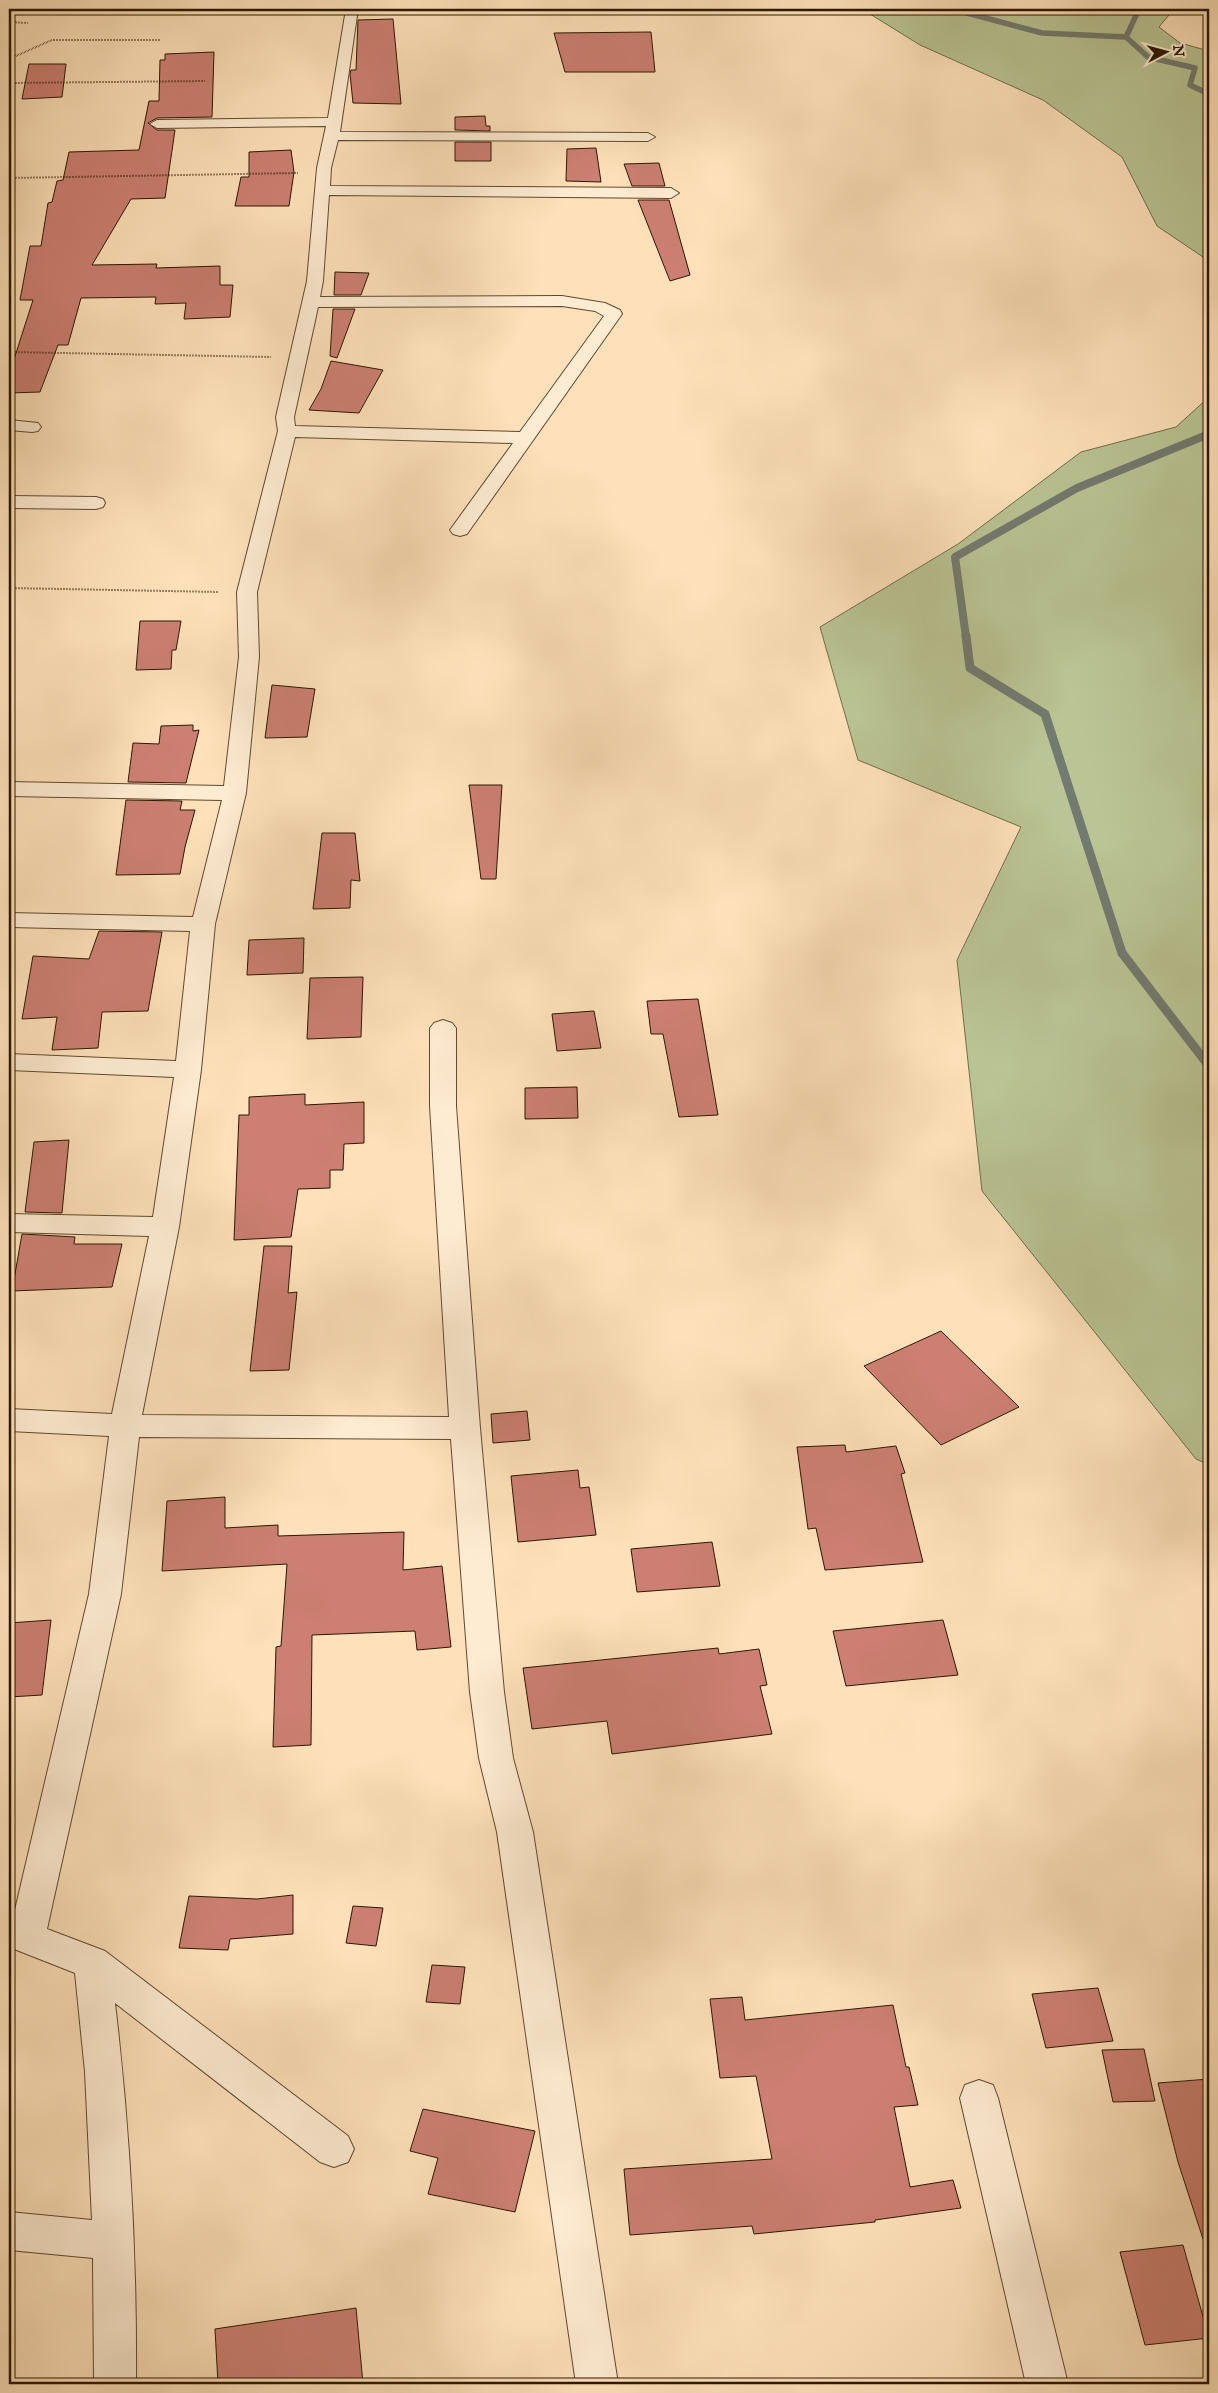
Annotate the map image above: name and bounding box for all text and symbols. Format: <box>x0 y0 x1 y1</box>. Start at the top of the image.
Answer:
north arrow <box>1140 28 1190 78</box>
text: N <box>1168 43 1188 58</box>

